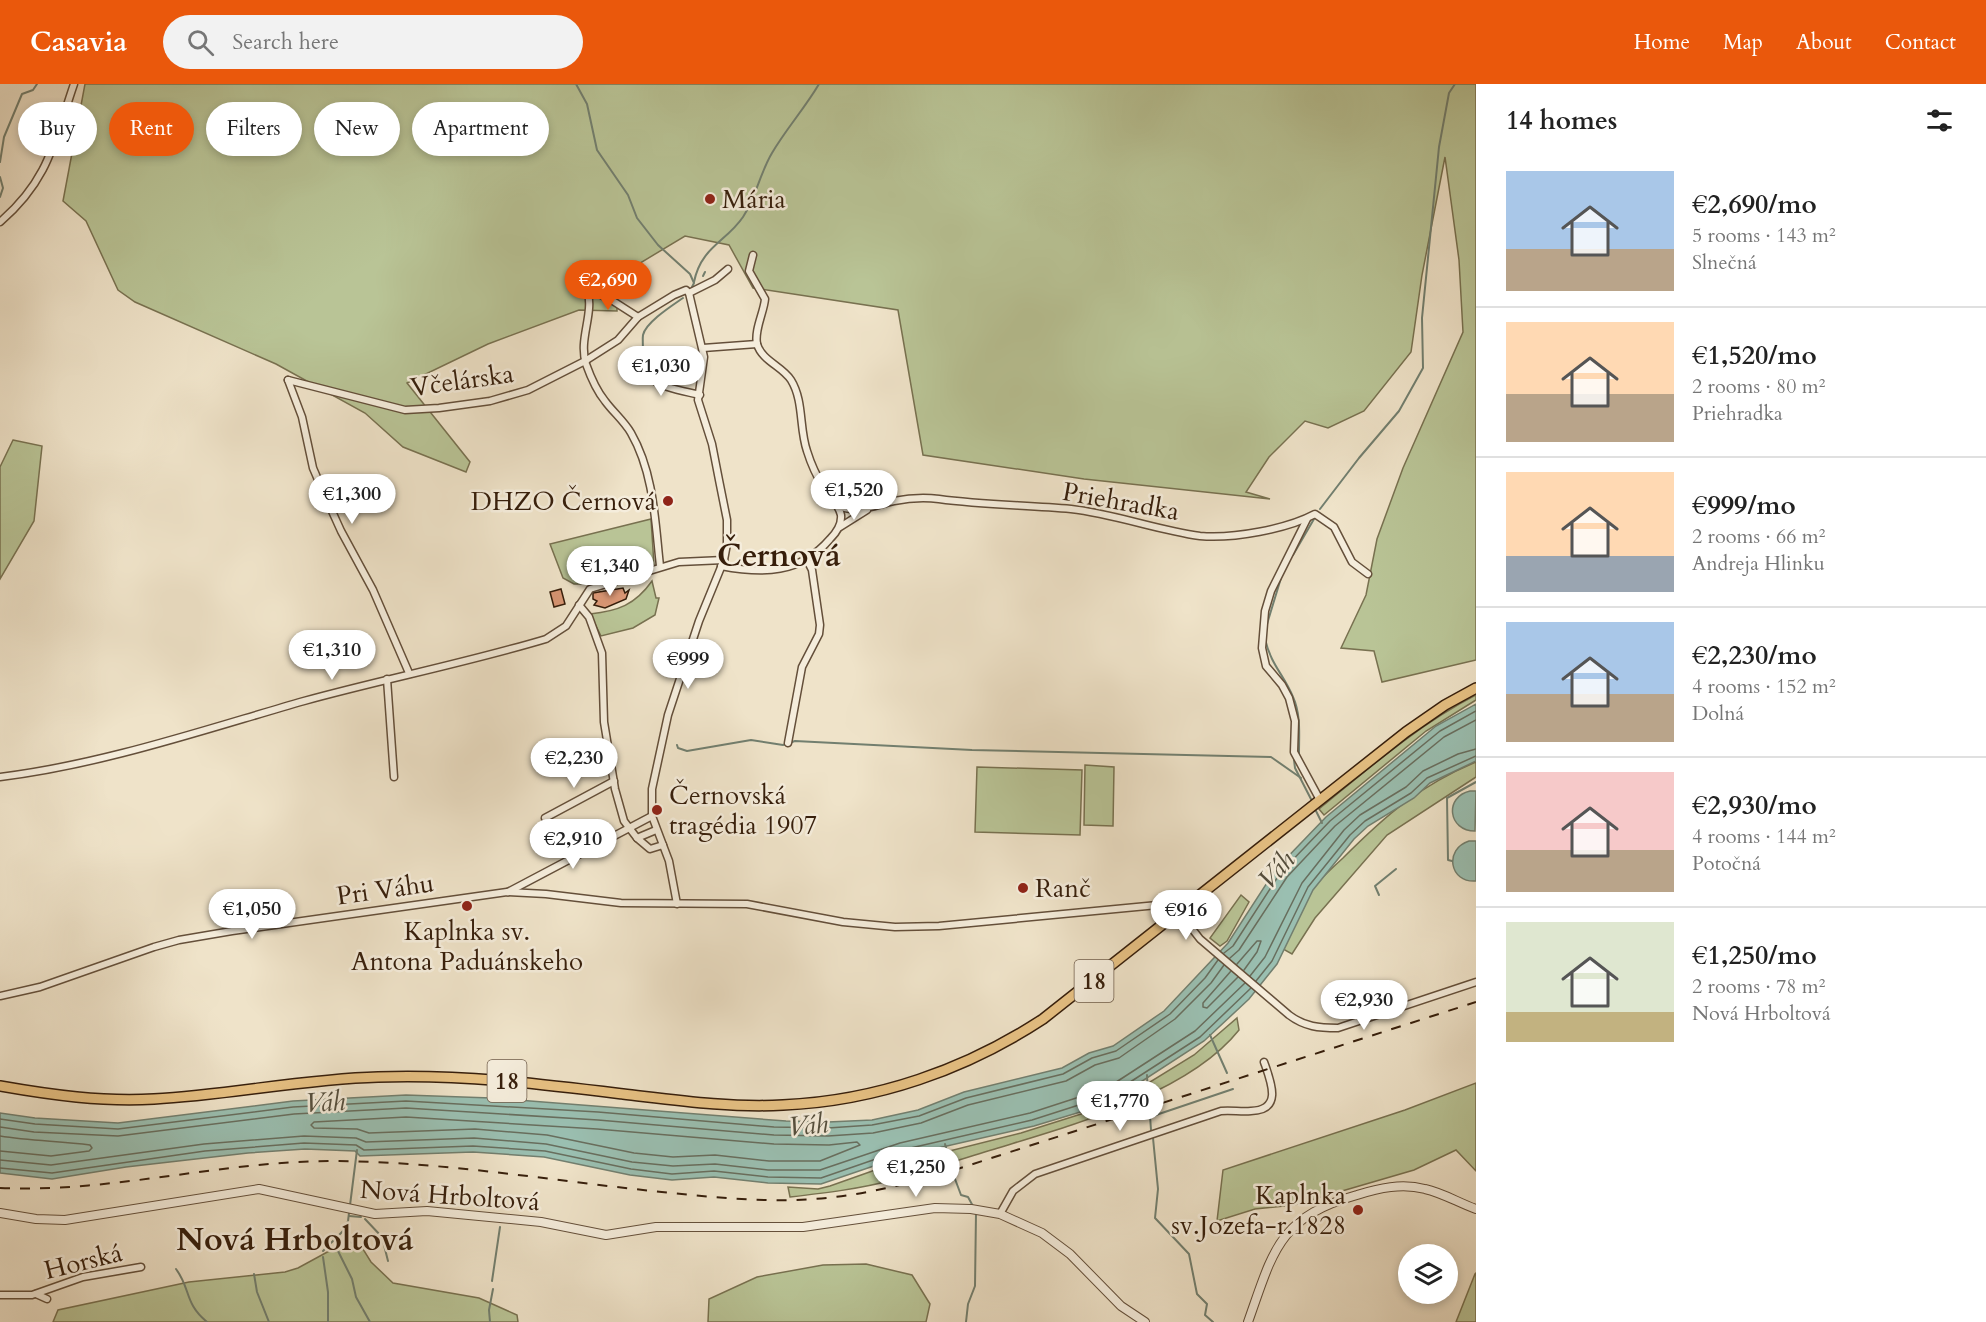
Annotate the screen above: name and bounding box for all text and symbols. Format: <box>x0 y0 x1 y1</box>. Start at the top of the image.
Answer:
search box <box>163 15 583 69</box>
text: Casavia <box>30 23 127 61</box>
icon: search <box>184 26 217 59</box>
text: Search here <box>232 27 339 57</box>
text: Home <box>1634 28 1690 57</box>
text: Map <box>1723 28 1763 57</box>
text: About <box>1796 28 1852 57</box>
text: Contact <box>1885 28 1956 57</box>
chip: Buy <box>18 102 97 156</box>
chip: Rent <box>109 102 194 156</box>
chip: Filters <box>206 102 302 156</box>
chip: New <box>314 102 400 156</box>
chip: Apartment <box>412 102 549 156</box>
text: 14 homes <box>1506 103 1617 138</box>
icon: filters <box>1923 104 1956 137</box>
place label: Mária <box>722 182 786 217</box>
text: €2,690/mo <box>1692 187 1817 222</box>
marker: Mária <box>703 192 717 206</box>
icon: home <box>1554 195 1626 267</box>
text: 5 rooms · 143 m² <box>1692 222 1836 249</box>
text: Slnečná <box>1692 249 1757 276</box>
pin: €2,690 <box>559 260 657 311</box>
text: €2,690 <box>579 266 637 293</box>
text: €1,520/mo <box>1692 338 1817 373</box>
pin: €1,030 <box>612 346 710 397</box>
icon: home <box>1554 346 1626 418</box>
text: €1,030 <box>632 352 690 379</box>
street label: Včelárska <box>408 356 516 405</box>
text: 2 rooms · 80 m² <box>1692 373 1825 400</box>
text: Priehradka <box>1692 400 1783 427</box>
pin: €1,520 <box>805 470 903 521</box>
pin: €1,300 <box>303 474 401 525</box>
street label: Priehradka <box>1060 474 1182 529</box>
text: €1,520 <box>825 476 883 503</box>
text: €1,300 <box>323 480 381 507</box>
place label: DHZO Černová <box>471 484 656 519</box>
text: €999/mo <box>1692 488 1796 523</box>
marker: DHZO Černová <box>661 494 675 508</box>
icon: home <box>1554 496 1626 568</box>
text: 2 rooms · 66 m² <box>1692 523 1825 550</box>
district label: Černová <box>717 534 841 578</box>
pin: €1,340 <box>561 546 659 597</box>
text: Andreja Hlinku <box>1692 550 1825 577</box>
text: €1,340 <box>581 552 639 579</box>
pin: €1,310 <box>283 630 381 681</box>
text: €1,310 <box>303 636 361 663</box>
text: €2,230/mo <box>1692 638 1817 673</box>
pin: €999 <box>652 639 724 690</box>
text: €999 <box>667 645 709 672</box>
icon: home <box>1554 646 1626 718</box>
text: 4 rooms · 152 m² <box>1692 673 1836 700</box>
text: Dolná <box>1692 700 1744 727</box>
pin: €2,230 <box>525 738 623 789</box>
text: €2,230 <box>545 744 603 771</box>
place label: Černovská tragédia 1907 <box>669 778 817 843</box>
text: €2,930/mo <box>1692 788 1817 823</box>
icon: home <box>1554 796 1626 868</box>
marker: Černovská tragédia 1907 <box>650 803 664 817</box>
pin: €2,910 <box>524 819 622 870</box>
text: 4 rooms · 144 m² <box>1692 823 1836 850</box>
text: €2,910 <box>544 825 602 852</box>
water label: Váh <box>1249 843 1304 898</box>
text: Potočná <box>1692 850 1761 877</box>
street label: Pri Váhu <box>334 865 436 914</box>
place label: Ranč <box>1035 871 1091 906</box>
marker: Ranč <box>1016 881 1030 895</box>
pin: €1,050 <box>203 889 301 940</box>
pin: €916 <box>1150 890 1222 941</box>
text: €1,050 <box>223 895 281 922</box>
text: €916 <box>1165 896 1207 923</box>
marker: Kaplnka sv. Antona Paduánskeho <box>460 899 474 913</box>
place label: Kaplnka sv. Antona Paduánskeho <box>351 914 583 979</box>
text: €1,250/mo <box>1692 938 1817 973</box>
icon: home <box>1554 946 1626 1018</box>
road number: 18 <box>1074 960 1114 1002</box>
text: 2 rooms · 78 m² <box>1692 973 1825 1000</box>
pin: €2,930 <box>1315 980 1413 1031</box>
text: €2,930 <box>1335 986 1393 1013</box>
text: Nová Hrboltová <box>1692 1000 1831 1027</box>
road number: 18 <box>488 1060 526 1102</box>
pin: €1,770 <box>1071 1081 1169 1132</box>
water label: Váh <box>304 1083 346 1122</box>
text: €1,770 <box>1091 1087 1149 1114</box>
water label: Váh <box>786 1105 830 1146</box>
pin: €1,250 <box>867 1147 965 1198</box>
text: €1,250 <box>887 1153 945 1180</box>
street label: Nová Hrboltová <box>359 1172 541 1219</box>
place label: Kaplnka sv.Jozefa-r.1828 <box>1171 1178 1346 1243</box>
marker: Kaplnka sv.Jozefa-r.1828 <box>1351 1203 1365 1217</box>
district label: Nová Hrboltová <box>176 1218 414 1262</box>
street label: Horská <box>41 1235 126 1288</box>
map controls <box>1398 1244 1458 1304</box>
button: layers <box>1398 1244 1458 1304</box>

